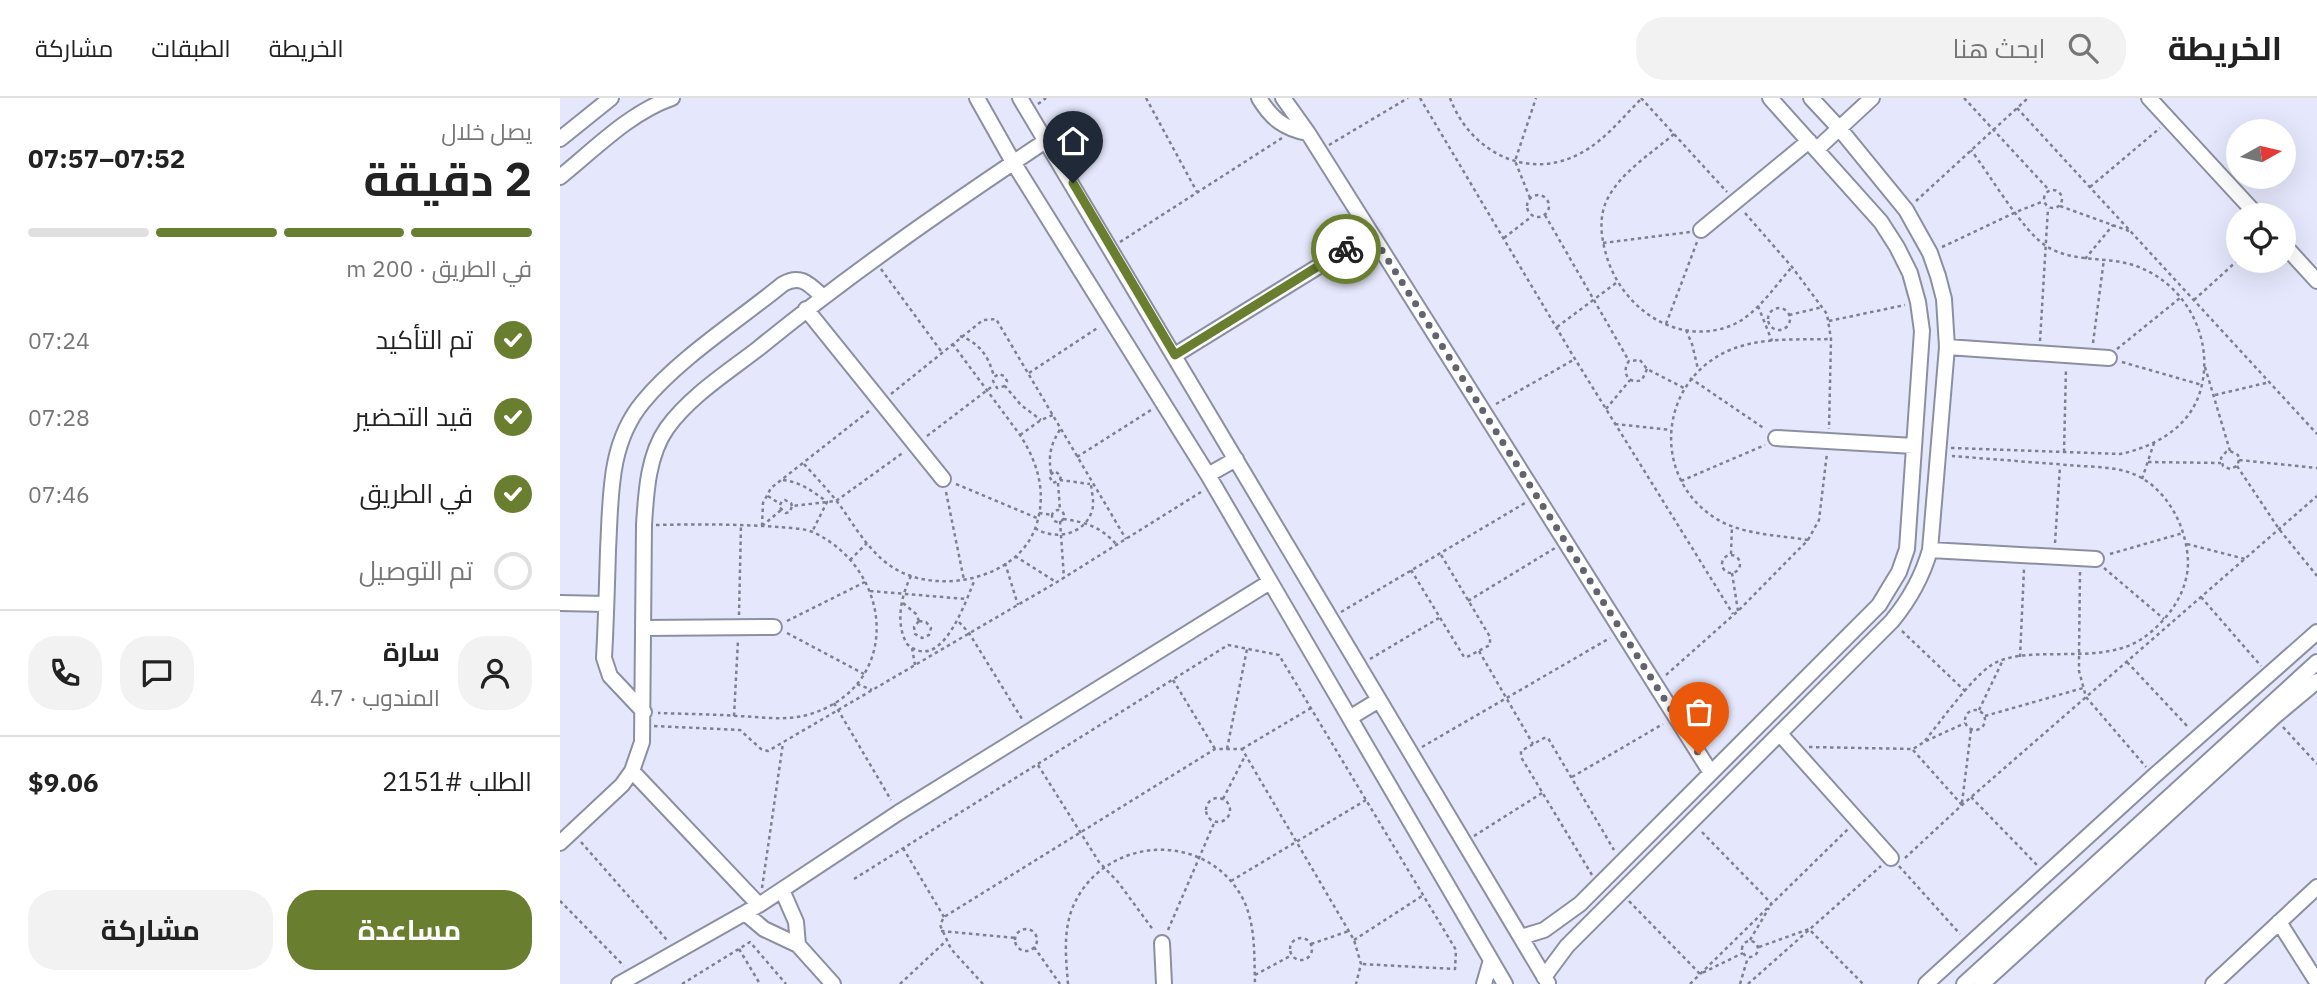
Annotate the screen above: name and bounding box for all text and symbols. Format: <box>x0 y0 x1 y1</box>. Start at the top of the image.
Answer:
search box <box>1636 17 2126 80</box>
text: الخريطة <box>2168 26 2282 69</box>
icon: search <box>2064 29 2102 67</box>
text: ابحث هنا <box>1953 31 2046 65</box>
text: مشاركة <box>35 32 113 64</box>
text: الطبقات <box>151 32 231 64</box>
text: الخريطة <box>269 32 344 64</box>
pin <box>1043 111 1103 183</box>
text: يصل خلال <box>441 116 532 146</box>
north arrow <box>2226 119 2296 189</box>
map controls <box>2226 119 2296 273</box>
icon: home <box>1054 122 1092 160</box>
text: 07:52–07:57 <box>28 141 185 175</box>
text: 2 دقيقة <box>363 149 532 209</box>
button: locate <box>2226 203 2296 273</box>
courier <box>1311 214 1381 284</box>
icon: bike <box>1327 230 1365 268</box>
text: في الطريق · 200 m <box>346 253 532 283</box>
icon: check <box>494 321 532 359</box>
text: تم التأكيد <box>376 322 473 356</box>
text: 07:24 <box>28 325 90 355</box>
icon: check <box>494 398 532 436</box>
text: قيد التحضير <box>354 399 473 433</box>
text: 07:28 <box>28 402 90 432</box>
icon: check <box>494 475 532 513</box>
text: في الطريق <box>360 476 473 510</box>
text: 07:46 <box>28 479 90 509</box>
text: تم التوصيل <box>359 553 473 587</box>
text: سارة <box>383 634 440 668</box>
button: phone <box>28 636 102 710</box>
button: chat <box>120 636 194 710</box>
button: person <box>458 636 532 710</box>
text: المندوب · 4.7 <box>310 682 440 712</box>
pin <box>1669 682 1729 754</box>
icon: bag <box>1680 693 1718 731</box>
text: الطلب #2151 <box>382 764 532 798</box>
text: $9.06 <box>28 765 99 799</box>
button: مشاركة <box>28 890 273 970</box>
button: مساعدة <box>287 890 532 970</box>

